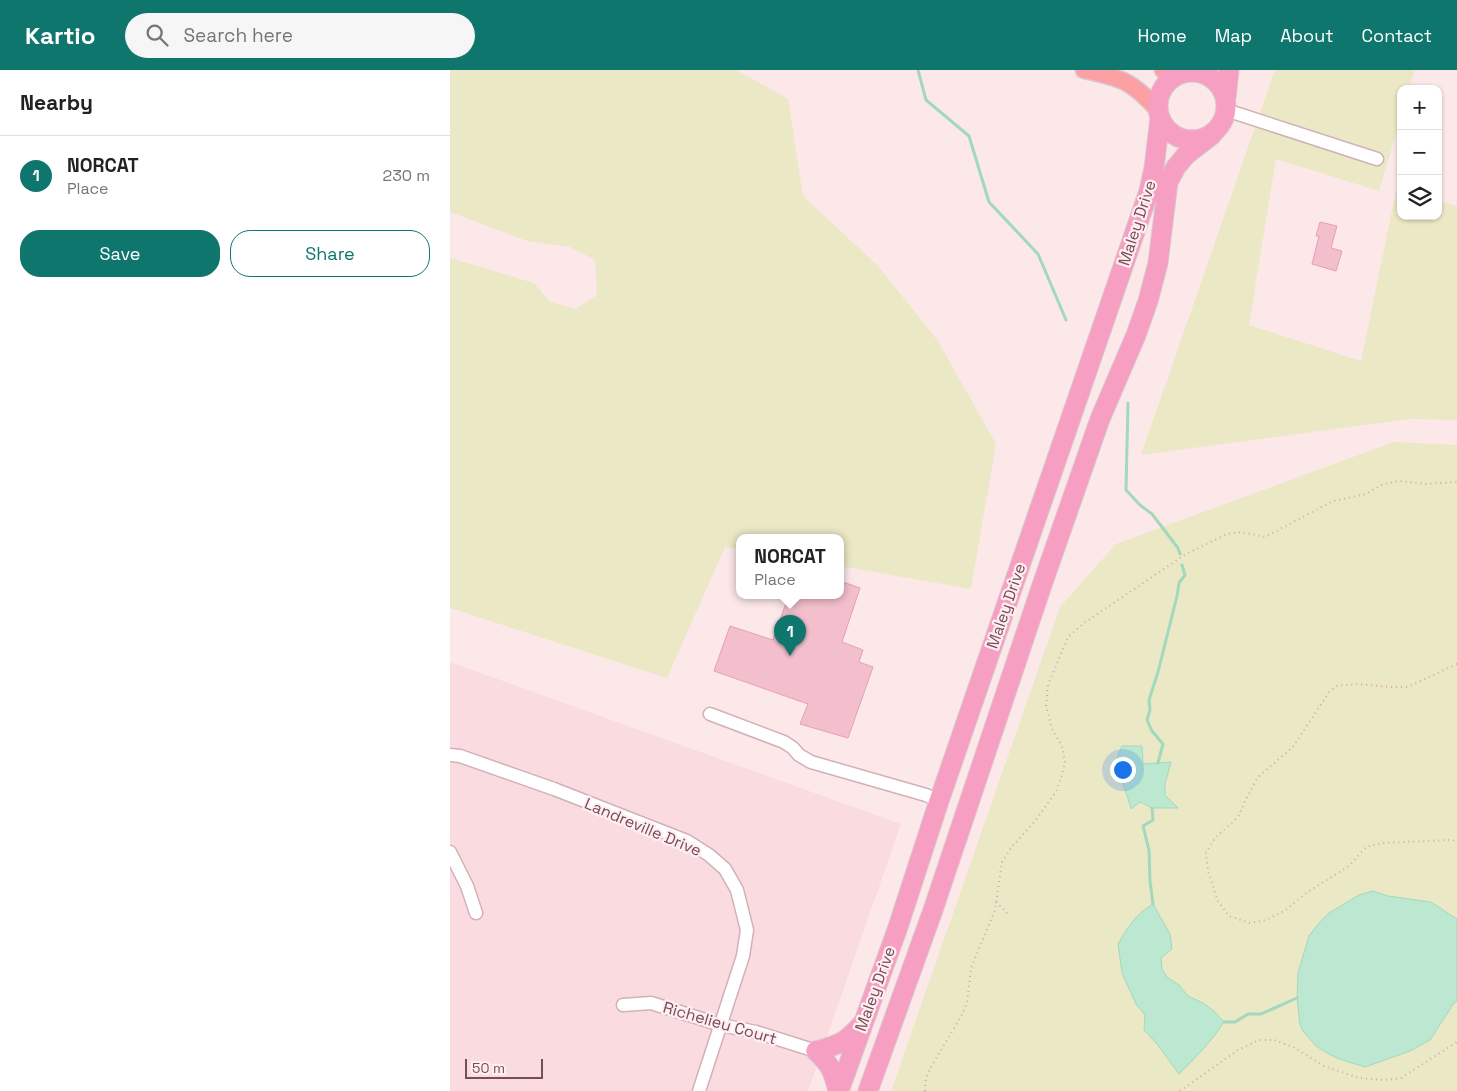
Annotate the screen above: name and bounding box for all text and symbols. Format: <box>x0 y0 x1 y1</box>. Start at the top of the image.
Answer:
search box <box>125 13 475 58</box>
text: Kartio <box>25 20 95 51</box>
icon: search <box>143 21 171 49</box>
text: Search here <box>183 23 293 48</box>
text: Home <box>1138 24 1187 47</box>
text: Map <box>1215 24 1252 47</box>
text: About <box>1280 24 1334 47</box>
text: Contact <box>1362 24 1432 47</box>
map controls <box>1397 85 1442 220</box>
button: + <box>1397 85 1442 130</box>
text: Nearby <box>20 89 93 116</box>
button: − <box>1397 130 1442 175</box>
text: NORCAT <box>67 153 139 178</box>
text: 1 <box>32 165 40 186</box>
text: 230 m <box>383 165 430 186</box>
button: layers <box>1397 175 1442 220</box>
text: Place <box>67 178 109 199</box>
street label: Maley Drive <box>1113 178 1161 268</box>
button: Save <box>20 230 220 277</box>
button: Share <box>230 230 430 277</box>
popup <box>736 534 844 599</box>
text: NORCAT <box>754 544 826 569</box>
street label: Maley Drive <box>982 561 1030 651</box>
text: Place <box>754 569 796 590</box>
pin: 1 <box>774 615 806 656</box>
your location <box>1110 757 1136 783</box>
street label: Landreville Drive <box>581 793 705 861</box>
street label: Maley Drive <box>850 944 900 1034</box>
street label: Richelieu Court <box>661 997 779 1049</box>
scale bar <box>465 1056 542 1079</box>
text: 50 m <box>472 1059 505 1077</box>

